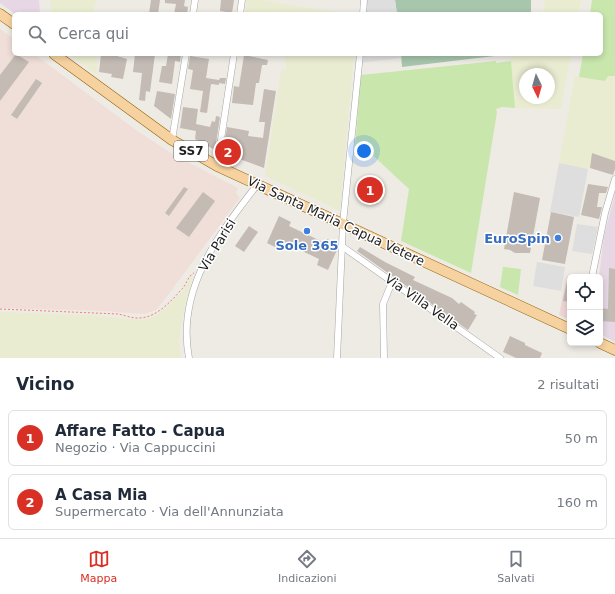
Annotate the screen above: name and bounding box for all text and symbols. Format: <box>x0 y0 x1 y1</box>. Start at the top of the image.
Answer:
search box <box>12 12 603 56</box>
icon: search <box>26 23 48 45</box>
text: Cerca qui <box>58 25 129 43</box>
north arrow <box>519 68 555 104</box>
pin: 2 <box>215 137 241 167</box>
road number: SS7 <box>174 141 208 161</box>
your location <box>354 141 374 161</box>
street label: Via Santa Maria Capua Vetere <box>245 173 427 269</box>
pin: 1 <box>357 175 383 205</box>
street label: Via Parisi <box>195 216 239 274</box>
marker: Sole 365 <box>302 226 312 236</box>
place label: EuroSpin <box>484 231 550 246</box>
marker: EuroSpin <box>553 233 563 243</box>
place label: Sole 365 <box>275 238 339 253</box>
street label: Via Villa Vella <box>382 271 462 333</box>
map controls <box>567 274 603 346</box>
button: locate <box>567 274 603 310</box>
button: layers <box>567 310 603 346</box>
text: Vicino <box>16 374 74 394</box>
text: 2 risultati <box>537 377 599 392</box>
text: Affare Fatto - Capua <box>55 422 225 440</box>
text: 1 <box>25 431 35 446</box>
text: 50 m <box>565 431 598 446</box>
text: Negozio · Via Cappuccini <box>55 440 216 455</box>
text: A Casa Mia <box>55 486 147 504</box>
text: 2 <box>25 495 35 510</box>
text: 160 m <box>556 495 598 510</box>
text: Supermercato · Via dell'Annunziata <box>55 504 284 519</box>
tab: Mappa <box>80 548 117 585</box>
tab: Indicazioni <box>278 548 337 585</box>
tab: Salvati <box>497 548 535 585</box>

